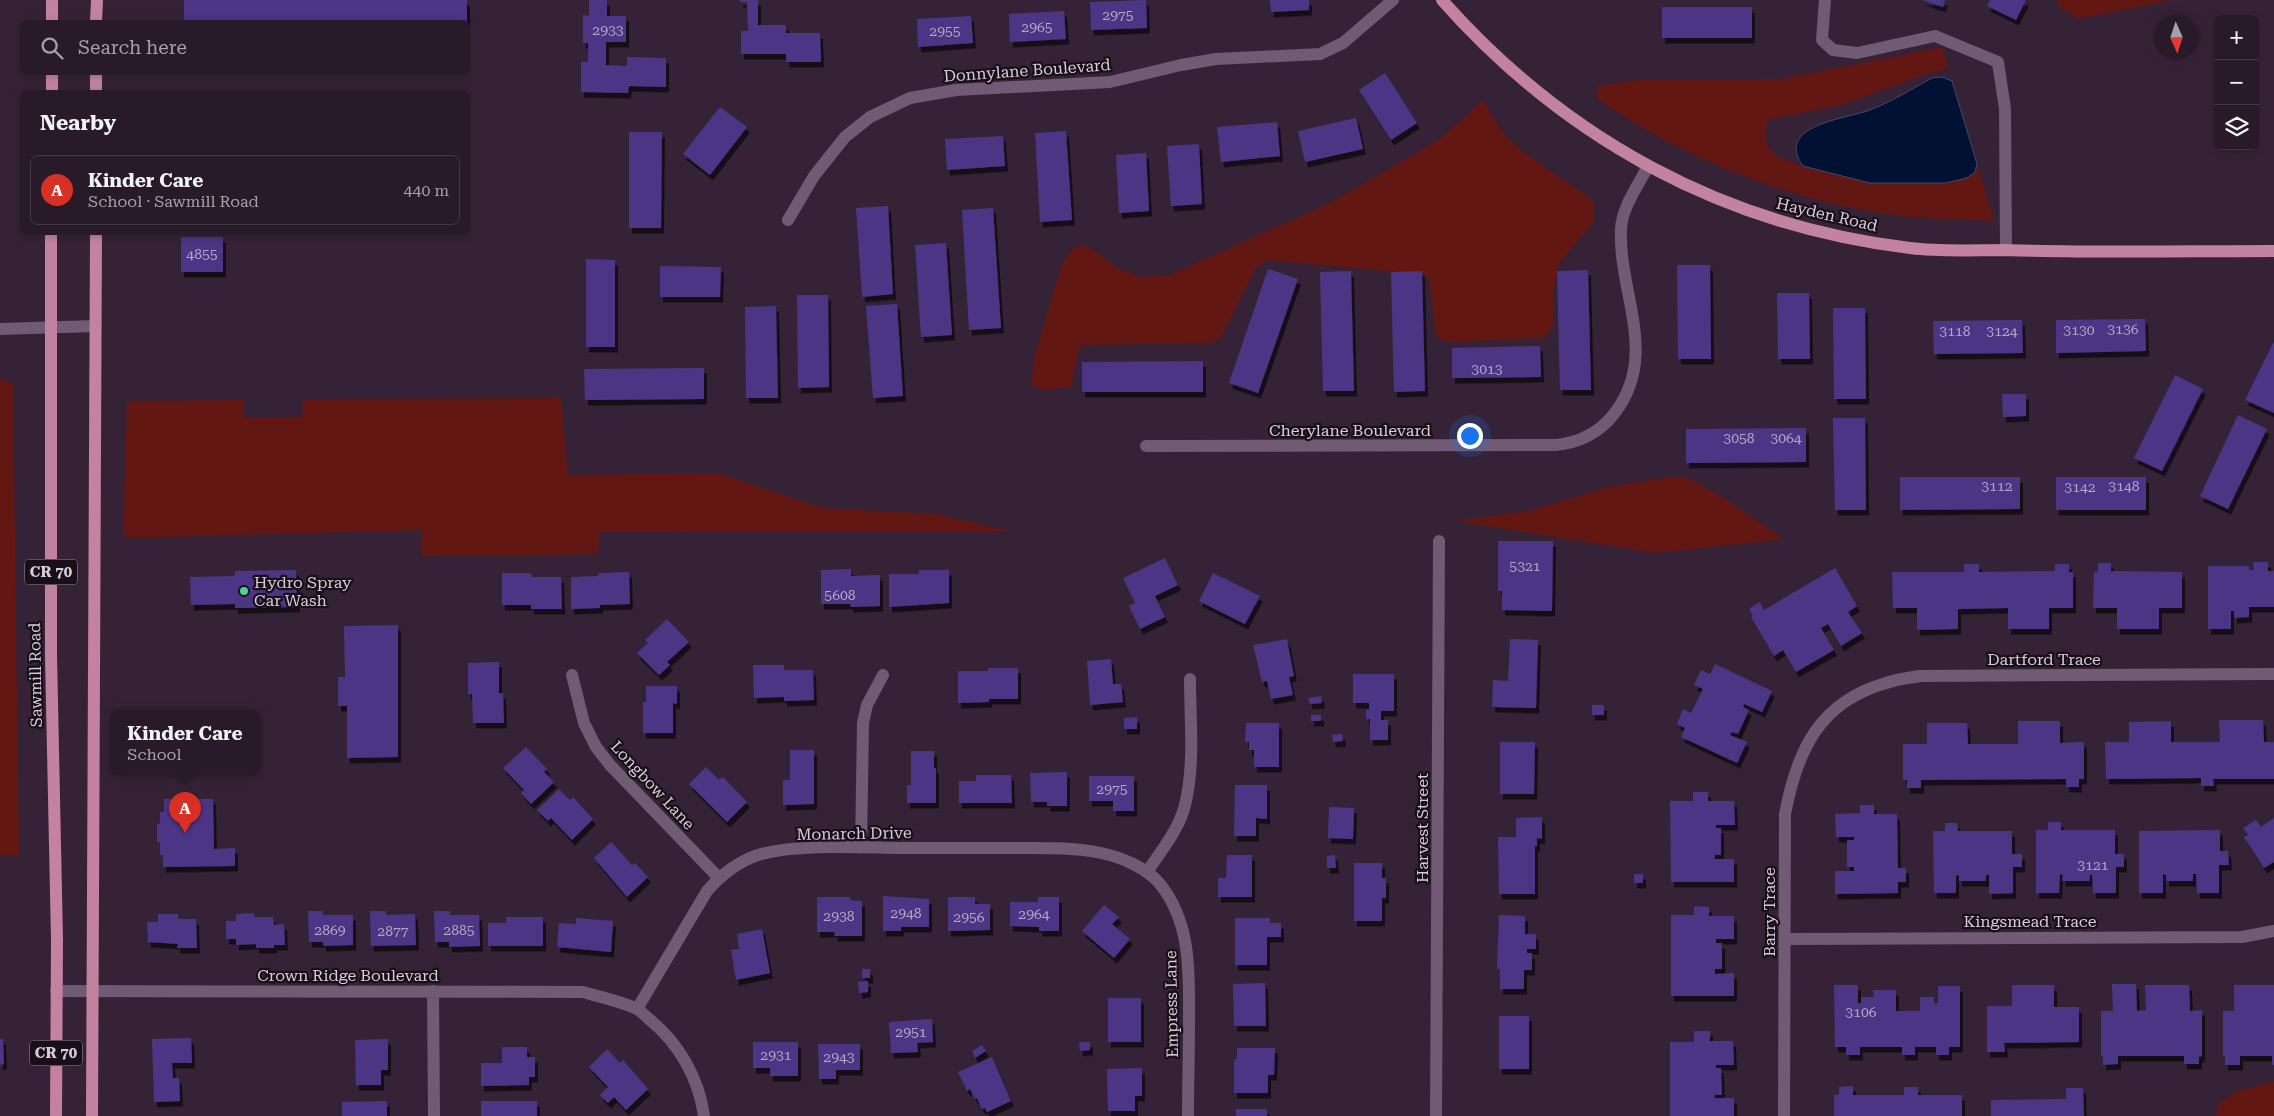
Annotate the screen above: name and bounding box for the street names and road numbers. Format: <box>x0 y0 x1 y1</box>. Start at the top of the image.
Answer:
street label: Donnylane Boulevard <box>943 55 1111 86</box>
street label: Hayden Road <box>1774 194 1879 235</box>
street label: Cherylane Boulevard <box>1269 421 1431 440</box>
road number: CR 70 <box>25 560 77 584</box>
street label: Sawmill Road <box>25 623 46 727</box>
street label: Dartford Trace <box>1987 650 2101 669</box>
street label: Longbow Lane <box>607 737 699 834</box>
street label: Harvest Street <box>1413 773 1432 883</box>
street label: Monarch Drive <box>796 823 912 844</box>
street label: Barry Trace <box>1760 867 1779 957</box>
street label: Kingsmead Trace <box>1964 912 2097 931</box>
street label: Empress Lane <box>1161 950 1182 1058</box>
street label: Crown Ridge Boulevard <box>257 966 439 985</box>
road number: CR 70 <box>30 1040 82 1066</box>

